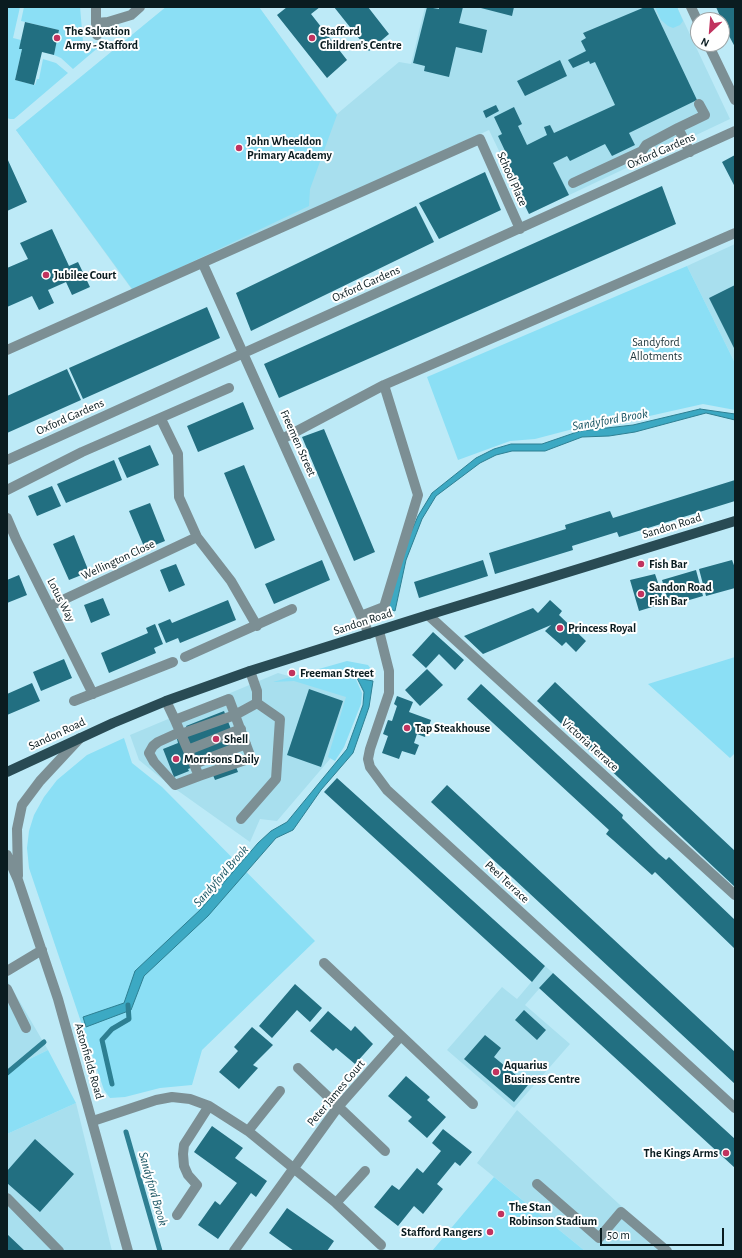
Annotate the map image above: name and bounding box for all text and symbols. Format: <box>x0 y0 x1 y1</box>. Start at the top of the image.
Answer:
north arrow <box>690 12 730 52</box>
place label: The Salvation Army - Stafford <box>65 24 138 52</box>
place label: Stafford Children's Centre <box>320 24 402 52</box>
marker: The Salvation Army - Stafford <box>52 33 62 43</box>
marker: Stafford Children's Centre <box>307 33 317 43</box>
text: N <box>699 36 711 49</box>
street label: Oxford Gardens <box>625 130 697 172</box>
place label: John Wheeldon Primary Academy <box>247 134 332 162</box>
marker: John Wheeldon Primary Academy <box>234 143 244 153</box>
street label: School Place <box>494 150 530 208</box>
street label: Oxford Gardens <box>330 263 402 305</box>
place label: Jubilee Court <box>54 268 116 282</box>
marker: Jubilee Court <box>41 270 51 280</box>
park label: Sandyford Allotments <box>630 335 682 363</box>
street label: Oxford Gardens <box>34 396 106 438</box>
water label: Sandyford Brook <box>571 406 649 434</box>
street label: Freemen Street <box>277 408 319 478</box>
street label: Sandon Road <box>641 510 703 542</box>
street label: Wellington Close <box>79 537 157 583</box>
place label: Fish Bar <box>649 557 687 571</box>
marker: Fish Bar <box>636 559 646 569</box>
street label: Lotus Way <box>44 575 78 625</box>
place label: Sandon Road Fish Bar <box>649 580 712 608</box>
marker: Sandon Road Fish Bar <box>636 589 646 599</box>
street label: Sandon Road <box>332 606 394 638</box>
place label: Princess Royal <box>568 621 636 635</box>
marker: Princess Royal <box>555 623 565 633</box>
place label: Freeman Street <box>300 666 374 680</box>
marker: Freeman Street <box>287 668 297 678</box>
street label: Sandon Road <box>26 715 88 753</box>
street label: Victoria Terrace <box>558 716 622 774</box>
place label: Tap Steakhouse <box>415 721 490 735</box>
marker: Tap Steakhouse <box>402 723 412 733</box>
place label: Shell <box>224 732 248 746</box>
marker: Shell <box>211 734 221 744</box>
place label: Morrisons Daily <box>184 752 259 766</box>
marker: Morrisons Daily <box>171 754 181 764</box>
water label: Sandyford Brook <box>190 842 252 910</box>
street label: Peel Terrace <box>482 858 532 906</box>
street label: Astonfields Road <box>71 1021 107 1101</box>
street label: Peter James Court <box>304 1057 368 1129</box>
place label: Aquarius Business Centre <box>504 1058 580 1086</box>
marker: Aquarius Business Centre <box>491 1067 501 1077</box>
place label: The Kings Arms <box>644 1146 718 1160</box>
marker: The Kings Arms <box>721 1148 731 1158</box>
water label: Sandyford Brook <box>135 1150 171 1228</box>
place label: The Stan Robinson Stadium <box>509 1200 597 1228</box>
marker: The Stan Robinson Stadium <box>496 1209 506 1219</box>
scale bar <box>602 1220 726 1246</box>
place label: Stafford Rangers <box>401 1225 482 1239</box>
marker: Stafford Rangers <box>485 1227 495 1237</box>
text: 50 m <box>607 1229 630 1241</box>

